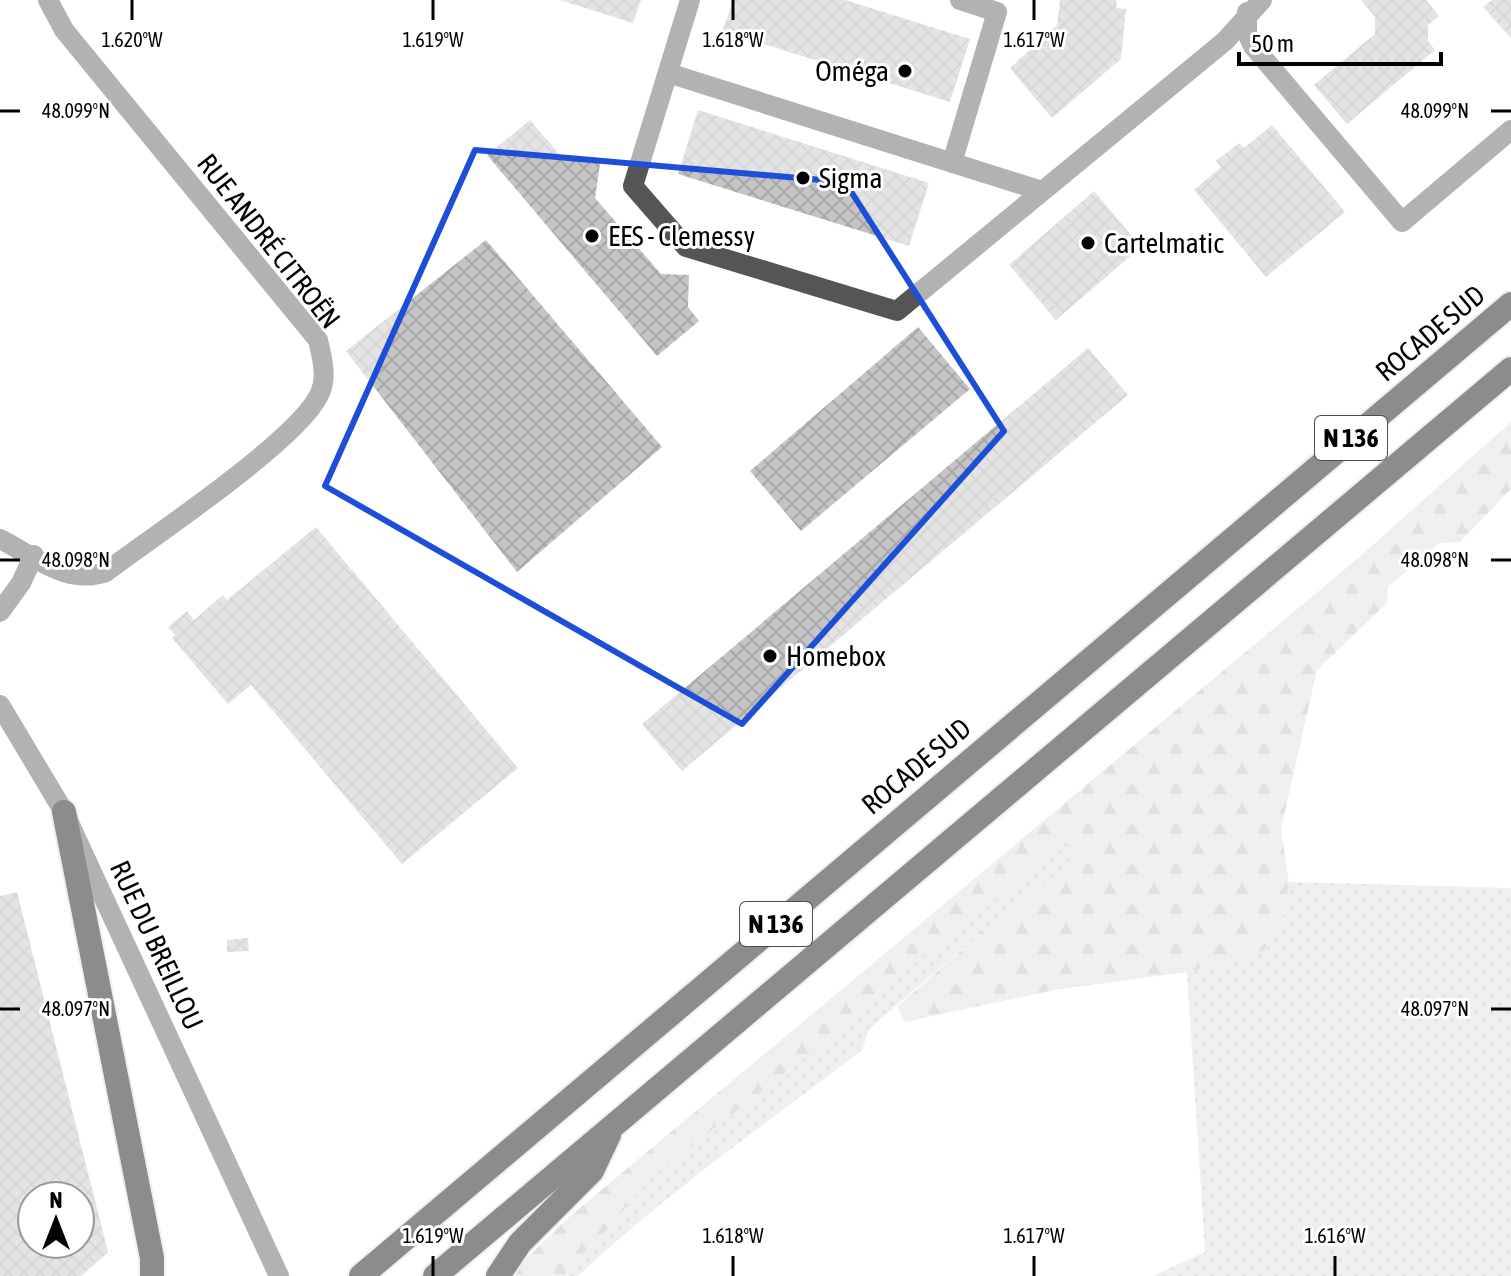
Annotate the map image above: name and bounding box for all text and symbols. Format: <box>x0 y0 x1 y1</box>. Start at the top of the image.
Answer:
scale bar <box>1239 16 1441 66</box>
text: 1.620°W <box>101 28 163 51</box>
text: 1.619°W <box>402 28 464 51</box>
text: 1.618°W <box>702 28 764 51</box>
text: 1.617°W <box>1003 28 1065 51</box>
text: 50 m <box>1251 30 1294 57</box>
place label: Oméga <box>815 55 889 87</box>
marker: Oméga <box>896 62 914 80</box>
text: 48.099°N <box>42 99 110 122</box>
text: 48.099°N <box>1401 99 1469 122</box>
street label: RUE ANDRÉ CITROËN <box>191 147 347 335</box>
place label: Sigma <box>819 162 882 194</box>
marker: Sigma <box>794 169 812 187</box>
place label: EES - Clemessy <box>608 220 755 252</box>
marker: EES - Clemessy <box>583 227 601 245</box>
place label: Cartelmatic <box>1104 227 1224 259</box>
marker: Cartelmatic <box>1079 234 1097 252</box>
street label: ROCADE SUD <box>1369 278 1491 388</box>
road number: N 136 <box>1315 416 1387 460</box>
text: 48.098°N <box>42 548 110 571</box>
text: 48.098°N <box>1401 548 1469 571</box>
place label: Homebox <box>786 640 886 672</box>
marker: Homebox <box>761 647 779 665</box>
street label: ROCADE SUD <box>855 711 977 821</box>
street label: RUE DU BREILLOU <box>104 855 210 1035</box>
road number: N 136 <box>740 902 812 946</box>
text: 48.097°N <box>42 997 110 1020</box>
text: 48.097°N <box>1401 997 1469 1020</box>
north arrow <box>16 1180 96 1260</box>
text: N <box>50 1187 62 1213</box>
text: 1.619°W <box>402 1224 464 1247</box>
text: 1.618°W <box>702 1224 764 1247</box>
text: 1.617°W <box>1003 1224 1065 1247</box>
text: 1.616°W <box>1304 1224 1366 1247</box>

